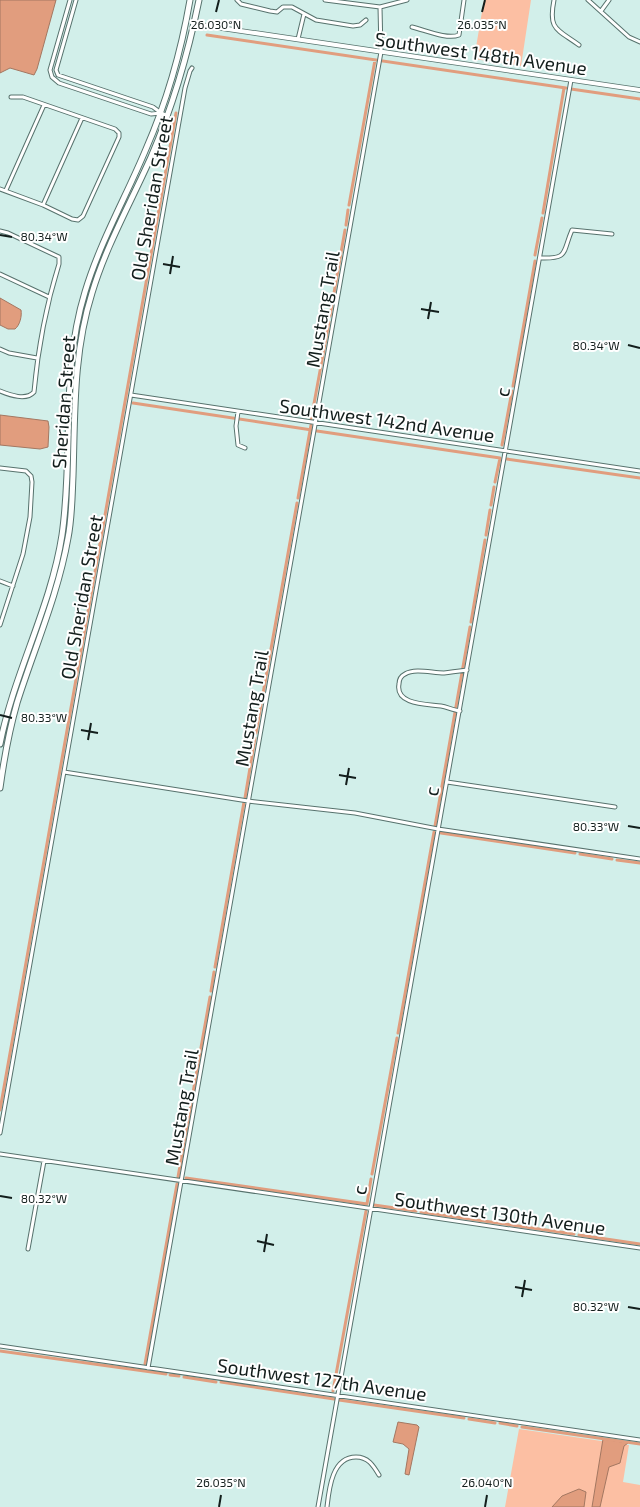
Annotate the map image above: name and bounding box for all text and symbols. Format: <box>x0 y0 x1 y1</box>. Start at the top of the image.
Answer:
text: 26.030°N <box>191 17 241 31</box>
text: 26.035°N <box>457 17 507 31</box>
street label: Southwest 148th Avenue <box>373 27 589 79</box>
street label: Old Sheridan Street <box>125 114 177 282</box>
text: 80.34°W <box>20 229 68 243</box>
street label: Mustang Trail <box>300 249 344 369</box>
street label: Sheridan Street <box>47 335 79 469</box>
text: 80.34°W <box>572 338 620 352</box>
street label: c <box>490 385 514 399</box>
street label: Southwest 142nd Avenue <box>278 394 496 446</box>
street label: Old Sheridan Street <box>55 513 107 681</box>
street label: Mustang Trail <box>229 648 273 768</box>
text: 80.33°W <box>21 710 67 724</box>
street label: c <box>419 784 443 798</box>
text: 80.33°W <box>573 819 619 833</box>
street label: Mustang Trail <box>159 1047 203 1167</box>
street label: c <box>347 1183 371 1197</box>
street label: Southwest 130th Avenue <box>393 1187 607 1239</box>
text: 80.32°W <box>21 1191 67 1205</box>
text: 80.32°W <box>573 1299 619 1313</box>
street label: Southwest 127th Avenue <box>216 1353 428 1405</box>
text: 26.035°N <box>196 1475 246 1489</box>
text: 26.040°N <box>461 1475 513 1489</box>

